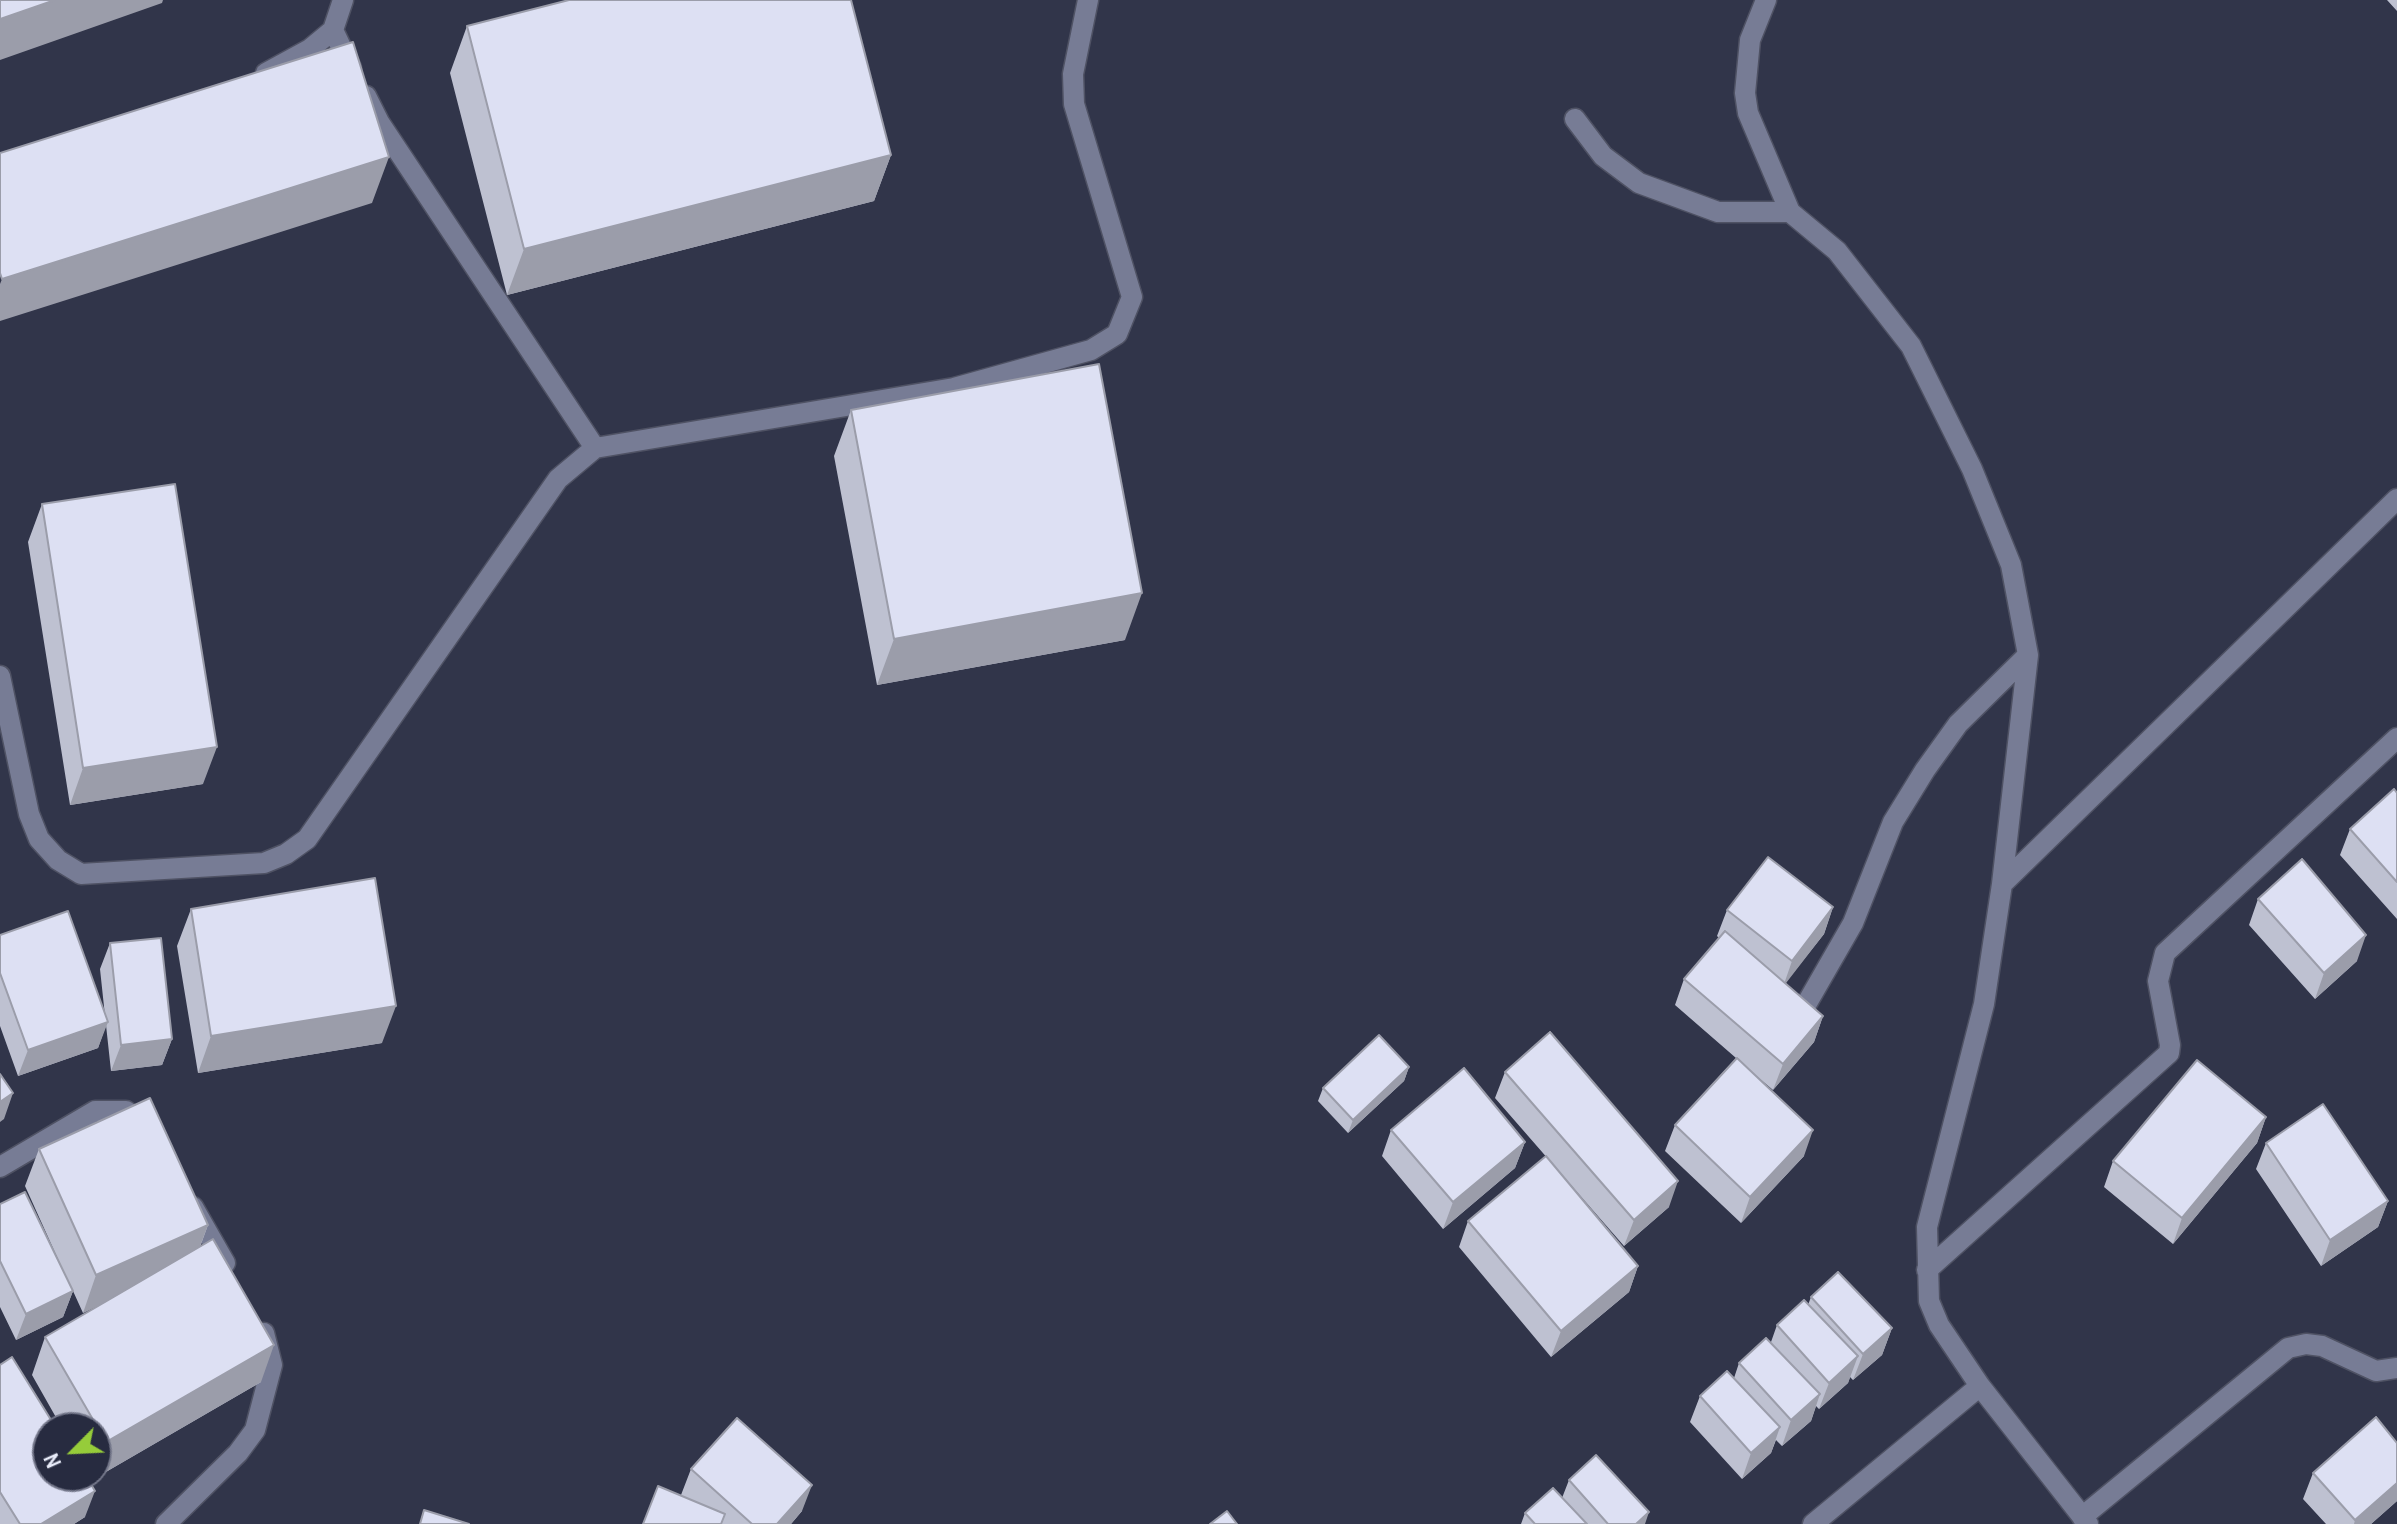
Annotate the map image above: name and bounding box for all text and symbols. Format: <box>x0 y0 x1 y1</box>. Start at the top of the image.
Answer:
north arrow <box>32 1412 112 1492</box>
text: N <box>36 1449 68 1473</box>

